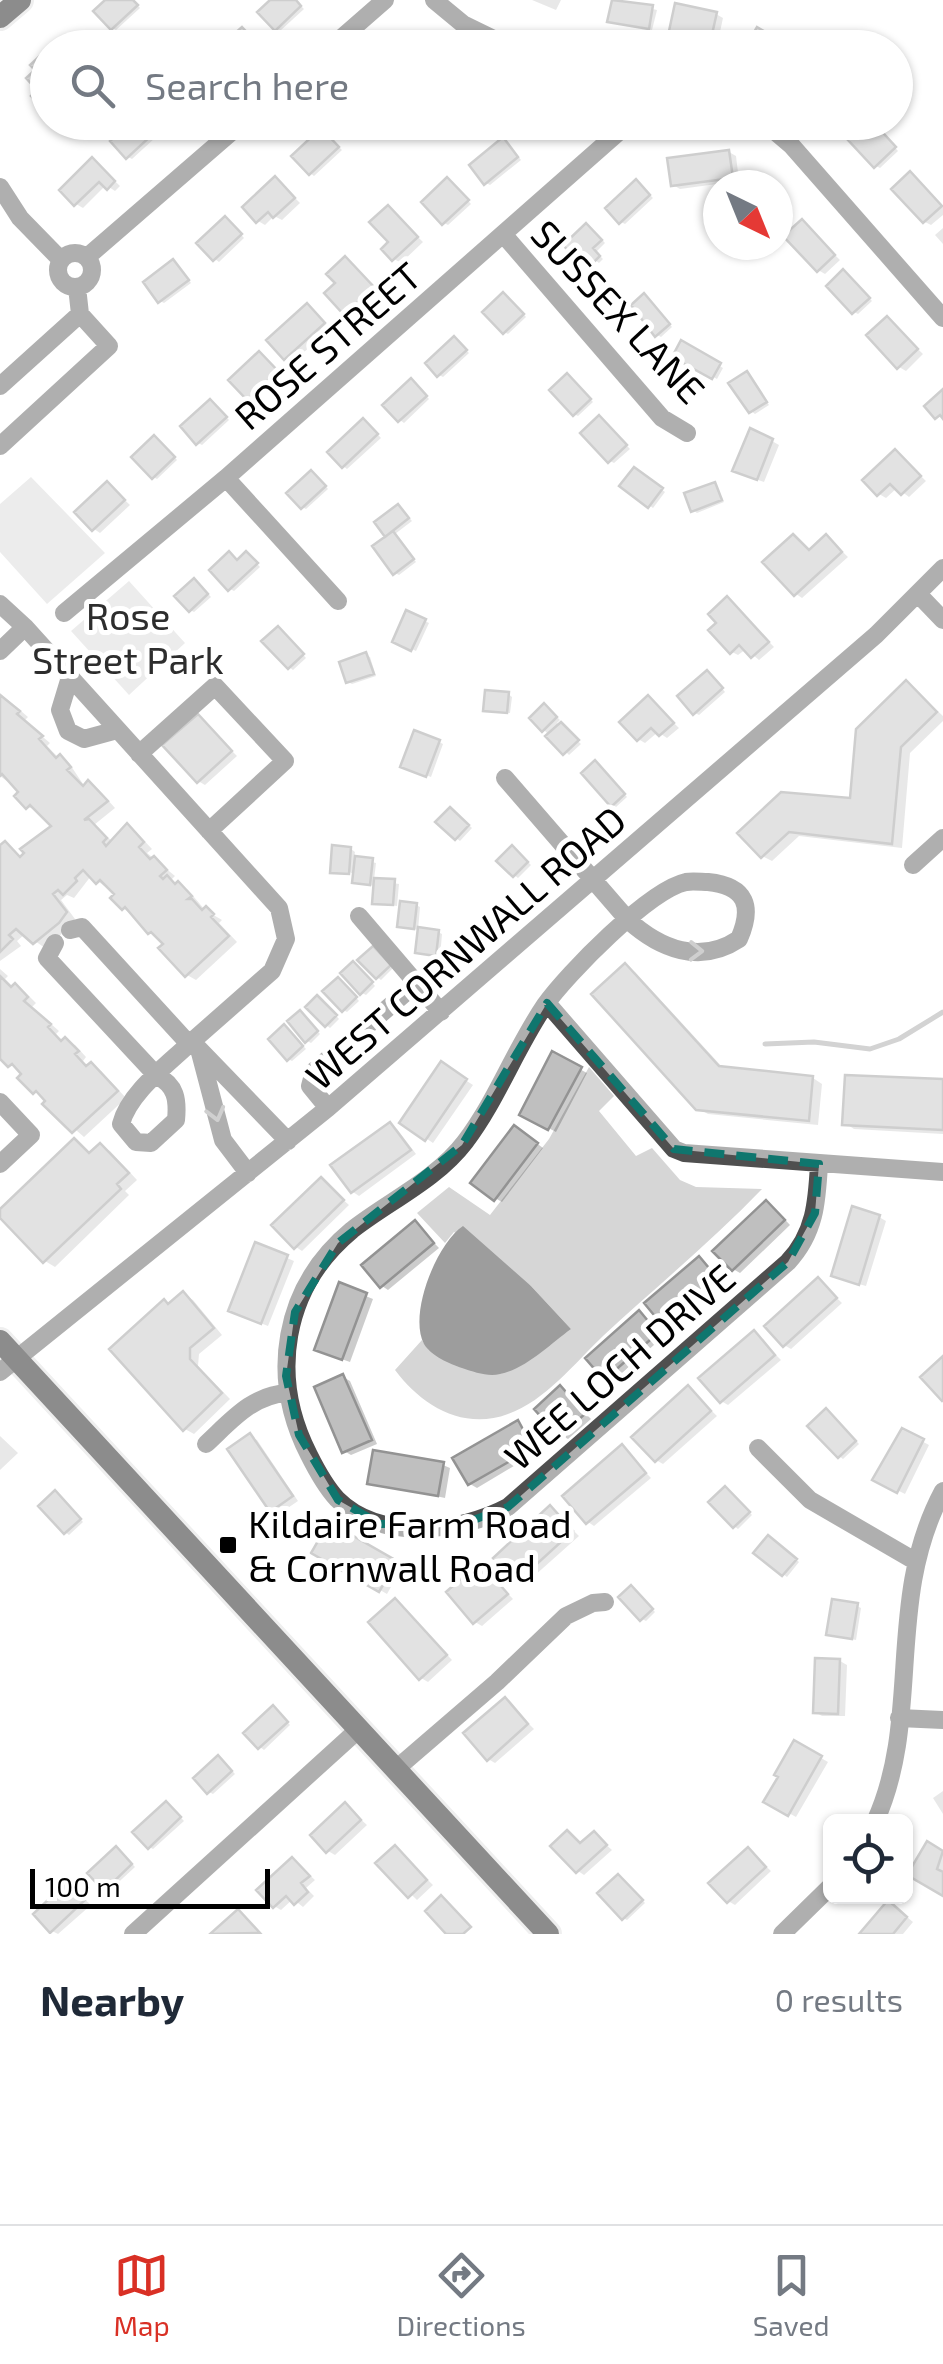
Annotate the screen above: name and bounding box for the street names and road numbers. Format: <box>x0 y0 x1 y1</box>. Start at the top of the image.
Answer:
street label: SUSSEX LANE <box>523 210 715 412</box>
street label: ROSE STREET <box>225 252 429 438</box>
street label: WEST CORNWALL ROAD <box>296 796 634 1098</box>
street label: WEE LOCH DRIVE <box>494 1254 744 1478</box>

